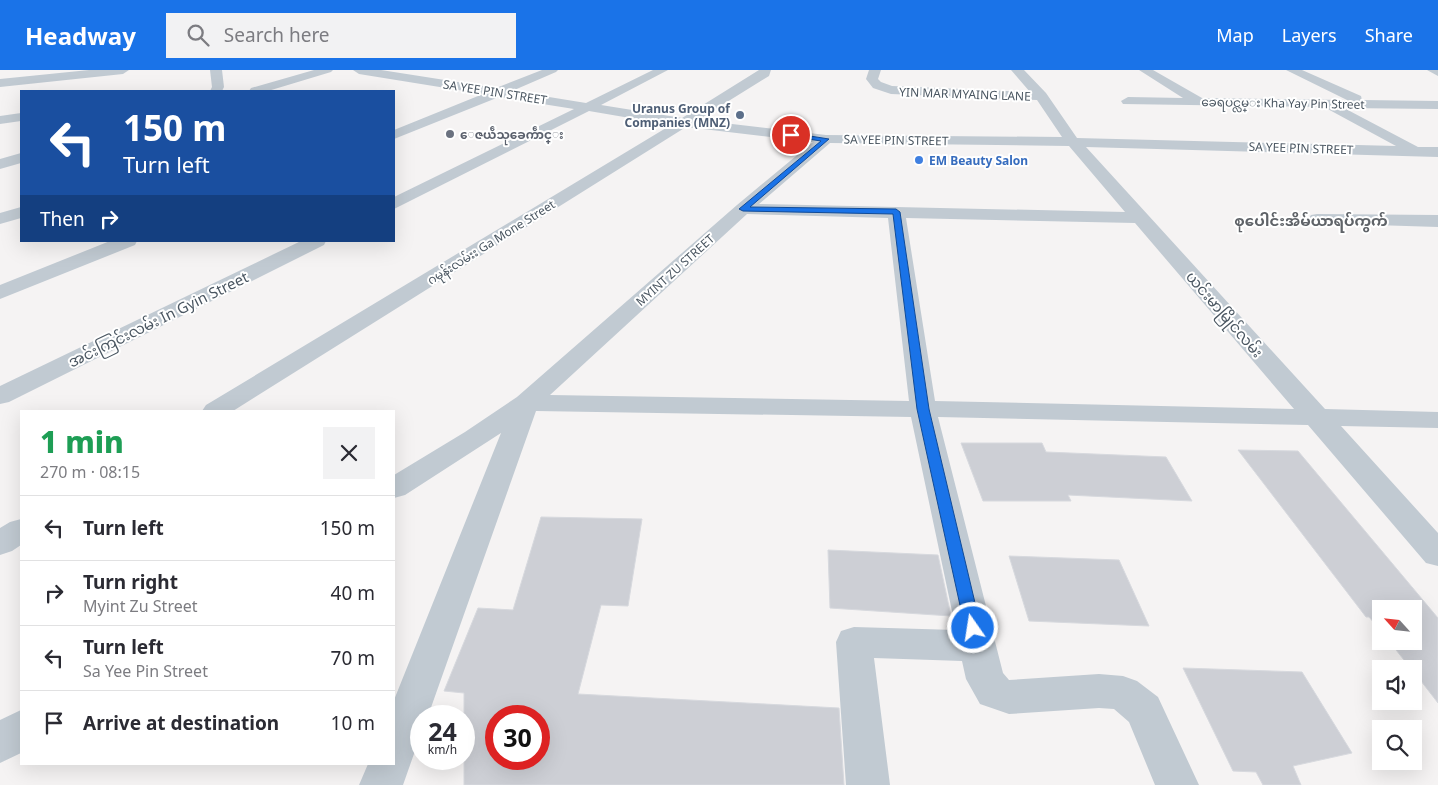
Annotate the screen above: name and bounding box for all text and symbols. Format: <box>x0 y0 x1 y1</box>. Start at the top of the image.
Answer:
search box <box>166 13 516 58</box>
text: Headway <box>25 19 136 52</box>
icon: search <box>184 21 212 49</box>
text: Search here <box>224 22 330 48</box>
text: Map <box>1216 23 1254 47</box>
text: Layers <box>1282 23 1337 47</box>
text: Share <box>1365 23 1413 47</box>
street label: SA YEE PIN STREET <box>442 75 548 109</box>
street label: YIN MAR MYAING LANE <box>899 83 1031 105</box>
street label: ခေရပင္လမ္း Kha Yay Pin Street <box>1201 93 1366 115</box>
place label: Uranus Group of Companies (MNZ) <box>624 100 731 131</box>
text: 150 m <box>123 104 226 151</box>
marker: Uranus Group of Companies (MNZ) <box>734 109 746 121</box>
icon: left <box>40 110 105 175</box>
pin <box>770 114 812 156</box>
icon: arrive <box>777 121 805 149</box>
place label: ေဇယဵသုခေကဵာင္း <box>460 126 564 146</box>
marker: ေဇယဵသုခေကဵာင္း <box>444 128 456 140</box>
street label: SA YEE PIN STREET <box>843 131 949 149</box>
street label: SA YEE PIN STREET <box>1248 138 1354 158</box>
text: Turn left <box>123 149 210 179</box>
place label: EM Beauty Salon <box>929 152 1028 169</box>
marker: EM Beauty Salon <box>913 154 925 166</box>
street label: ဂမုန်းလမ်းး Ga Mone Street <box>424 195 560 290</box>
icon: right <box>95 205 123 233</box>
text: Then <box>40 206 85 232</box>
district label: စုပေါင်းအိမ်ယာရပ်ကွက် <box>1234 210 1388 233</box>
street label: MYINT ZU STREET <box>632 230 718 310</box>
street label: အင်းကြင်းလမ်း In Gyin Street <box>65 266 253 374</box>
street label: ယင်းမာမြိုင်လမ်း <box>1180 267 1268 363</box>
text: 1 min <box>40 421 124 462</box>
button: close <box>323 427 375 479</box>
text: 270 m · 08:15 <box>40 461 140 483</box>
icon: left <box>40 514 68 542</box>
text: Turn left <box>83 515 164 541</box>
text: 150 m <box>320 515 375 541</box>
text: Turn right <box>83 569 178 595</box>
icon: right <box>40 579 68 607</box>
text: 40 m <box>331 580 375 606</box>
text: Myint Zu Street <box>83 595 198 617</box>
north arrow <box>1372 600 1422 650</box>
map controls <box>1372 600 1422 770</box>
position arrow <box>946 601 998 653</box>
text: Turn left <box>83 634 164 660</box>
icon: left <box>40 644 68 672</box>
text: 70 m <box>331 645 375 671</box>
text: Sa Yee Pin Street <box>83 660 208 682</box>
button: sound <box>1372 660 1422 710</box>
speed limit sign: 30 <box>485 705 550 770</box>
icon: arrive <box>40 709 68 737</box>
text: Arrive at destination <box>83 710 279 736</box>
text: 10 m <box>331 710 375 736</box>
text: 24 <box>428 714 457 748</box>
button: search <box>1372 720 1422 770</box>
text: km/h <box>428 741 457 758</box>

